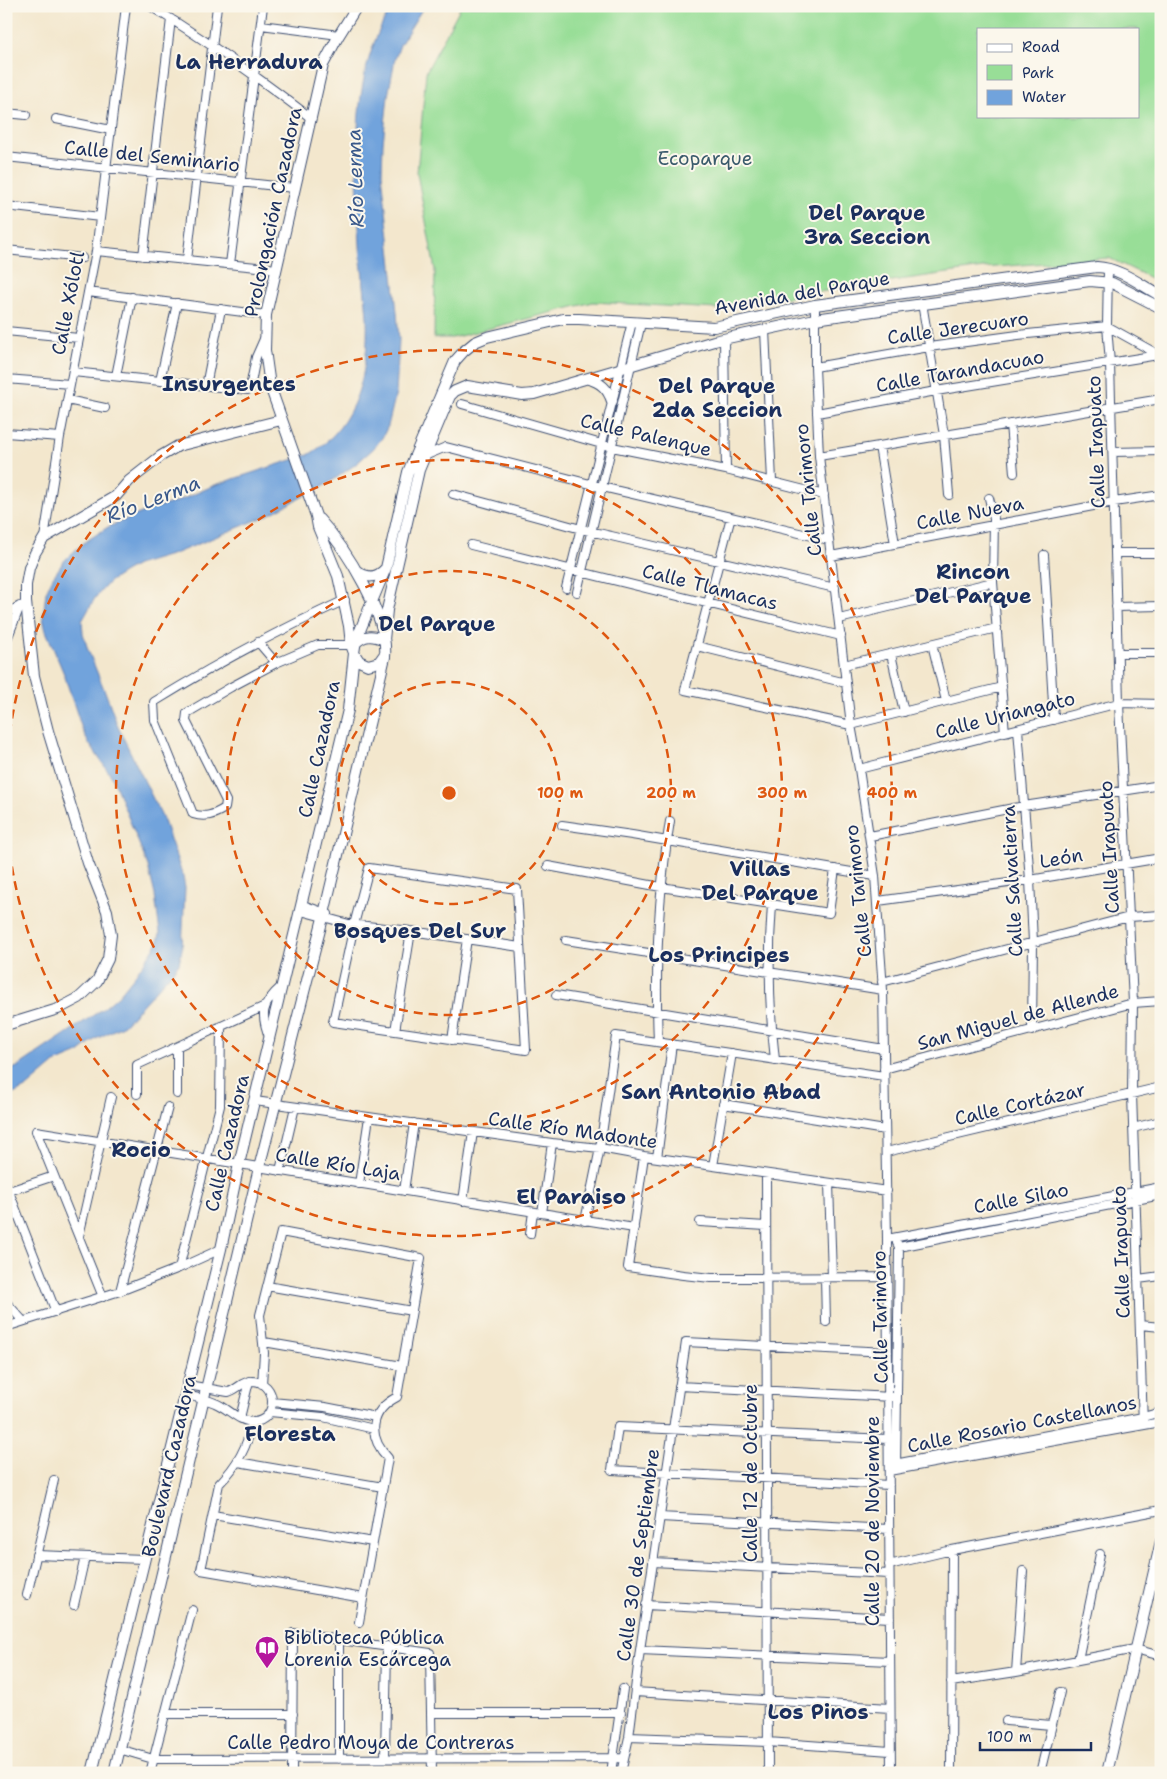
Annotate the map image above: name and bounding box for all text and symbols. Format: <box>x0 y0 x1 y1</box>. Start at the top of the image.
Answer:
legend <box>977 28 1140 118</box>
text: Road <box>1022 37 1060 57</box>
district label: La Herradura <box>175 48 323 76</box>
text: Park <box>1022 63 1054 83</box>
text: Water <box>1022 87 1066 107</box>
street label: Prolongación Cazadora <box>239 105 307 319</box>
water label: Río Lerma <box>340 128 370 228</box>
street label: Calle del Seminario <box>63 134 241 178</box>
park label: Ecoparque <box>658 146 752 171</box>
district label: Del Parque 3ra Seccion <box>804 199 930 251</box>
street label: Calle Xólotl <box>46 249 90 357</box>
street label: Avenida del Parque <box>712 265 892 321</box>
street label: Calle Jerecuaro <box>886 306 1030 350</box>
street label: Calle Tarandacuao <box>874 344 1046 398</box>
district label: Insurgentes <box>162 370 296 398</box>
district label: Del Parque 2da Seccion <box>652 372 782 424</box>
street label: Calle Irapuato <box>1081 375 1111 509</box>
street label: Calle Palenque <box>578 408 714 462</box>
street label: Calle Tarimoro <box>789 423 827 557</box>
water label: Río Lerma <box>102 469 204 529</box>
street label: Calle Nueva <box>914 490 1026 536</box>
street label: Calle Tlamacas <box>640 558 780 616</box>
district label: Rincon Del Parque <box>914 558 1032 610</box>
district label: Del Parque <box>378 610 496 638</box>
street label: Calle Cazadora <box>292 678 346 820</box>
street label: Calle Uriangato <box>932 686 1078 744</box>
street label: Calle Irapuato <box>1093 780 1125 914</box>
text: 100 m <box>537 783 583 803</box>
text: 200 m <box>646 783 696 803</box>
text: 300 m <box>757 783 807 803</box>
text: 400 m <box>867 783 917 803</box>
centre of rings <box>440 784 458 802</box>
street label: Calle Salvatierra <box>996 804 1028 957</box>
street label: Calle Tarimoro <box>839 824 877 958</box>
street label: León <box>1037 842 1085 874</box>
district label: Villas Del Parque <box>701 855 819 907</box>
district label: Bosques Del Sur <box>334 917 506 945</box>
district label: Los Principes <box>648 941 790 969</box>
street label: San Miguel de Allende <box>914 978 1122 1056</box>
street label: Calle Cazadora <box>199 1072 255 1214</box>
street label: Calle Cortázar <box>952 1077 1088 1131</box>
district label: San Antonio Abad <box>621 1078 821 1106</box>
street label: Calle Río Madonte <box>487 1106 659 1154</box>
district label: Rocio <box>111 1136 171 1164</box>
street label: Calle Río Laja <box>274 1142 403 1186</box>
street label: Calle Silao <box>971 1177 1071 1219</box>
district label: El Paraiso <box>516 1183 626 1211</box>
street label: Calle Irapuato <box>1106 1185 1136 1319</box>
street label: Calle Tarimoro <box>866 1250 894 1384</box>
street label: Boulevard Cazadora <box>136 1372 202 1560</box>
street label: Calle 12 de Octubre <box>738 1384 763 1562</box>
street label: Calle Rosario Castellanos <box>905 1389 1139 1459</box>
street label: Calle 20 de Noviembre <box>860 1416 885 1626</box>
district label: Floresta <box>244 1420 336 1448</box>
street label: Calle 30 de Septiembre <box>611 1447 665 1663</box>
place label: Biblioteca Pública Lorenia Escárcega <box>284 1625 451 1672</box>
library icon: Biblioteca Pública Lorenia Escárcega <box>254 1635 280 1669</box>
district label: Los Pinos <box>767 1698 869 1726</box>
scale bar <box>980 1719 1091 1751</box>
text: 100 m <box>987 1727 1032 1747</box>
street label: Calle Pedro Moya de Contreras <box>227 1730 515 1755</box>

